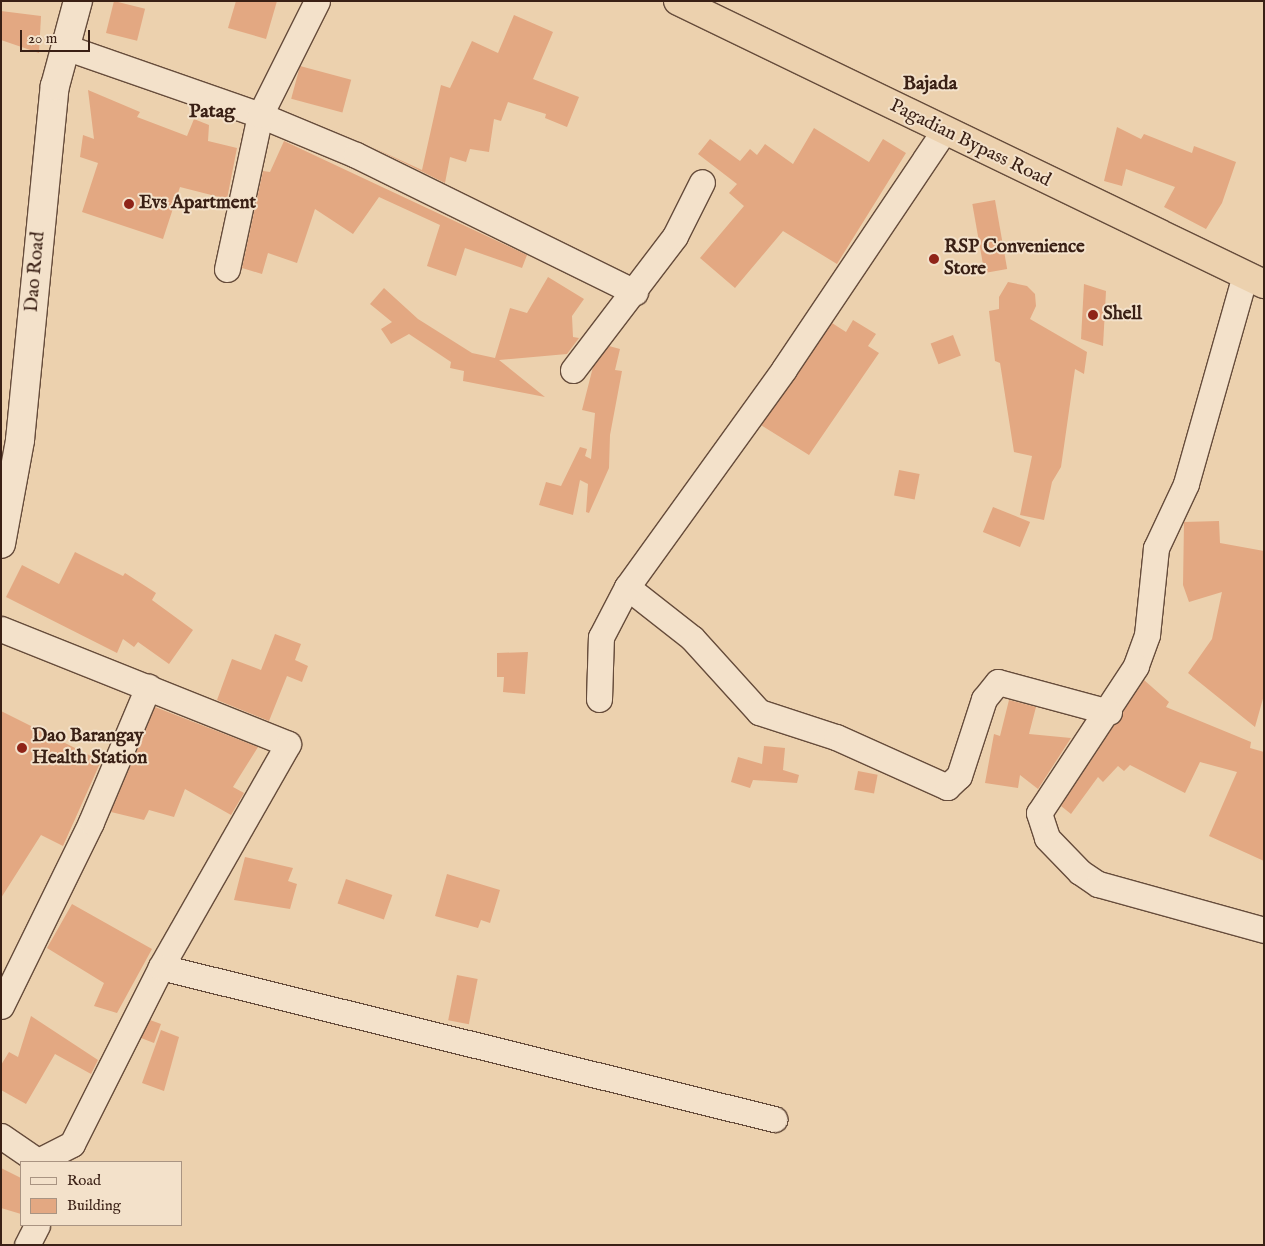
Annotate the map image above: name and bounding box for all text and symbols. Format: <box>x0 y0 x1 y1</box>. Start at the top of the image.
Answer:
scale bar <box>22 20 92 52</box>
text: 20 m <box>28 29 57 48</box>
district label: Bajada <box>903 71 957 95</box>
street label: Pagadian Bypass Road <box>886 95 1054 193</box>
district label: Patag <box>189 99 235 123</box>
place label: Evs Apartment <box>139 193 256 215</box>
marker: Evs Apartment <box>123 198 135 210</box>
street label: Dao Road <box>21 231 51 313</box>
place label: RSP Convenience Store <box>944 237 1085 281</box>
marker: RSP Convenience Store <box>928 253 940 265</box>
place label: Shell <box>1103 304 1142 326</box>
marker: Shell <box>1087 309 1099 321</box>
place label: Dao Barangay Health Station <box>32 726 147 770</box>
marker: Dao Barangay Health Station <box>16 742 28 754</box>
legend <box>20 1161 182 1226</box>
text: Road <box>67 1171 101 1190</box>
text: Building <box>67 1196 121 1215</box>

